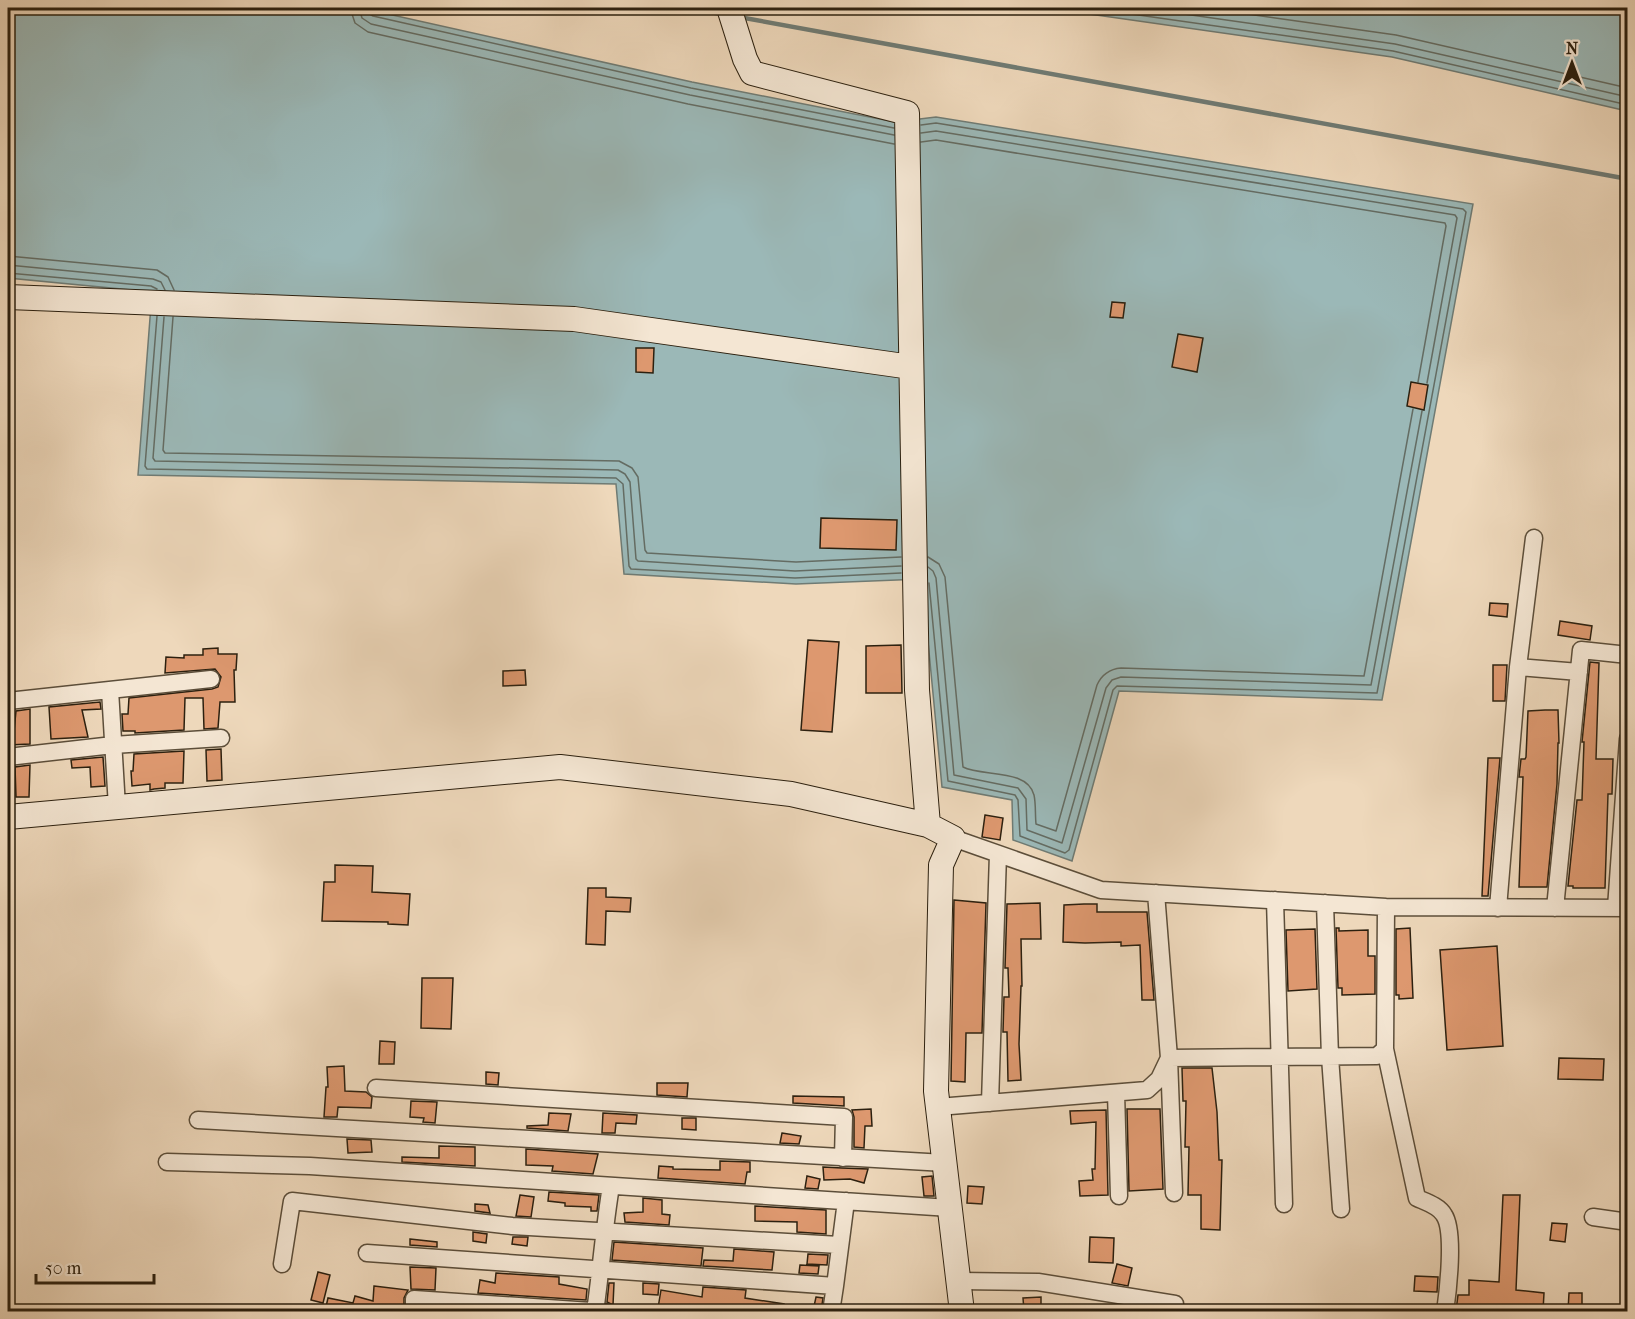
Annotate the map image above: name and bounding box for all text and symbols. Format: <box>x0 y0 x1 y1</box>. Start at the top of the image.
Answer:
north arrow <box>1542 33 1602 93</box>
text: N <box>1566 39 1579 58</box>
scale bar <box>36 1247 154 1285</box>
text: 50 m <box>45 1258 82 1279</box>

